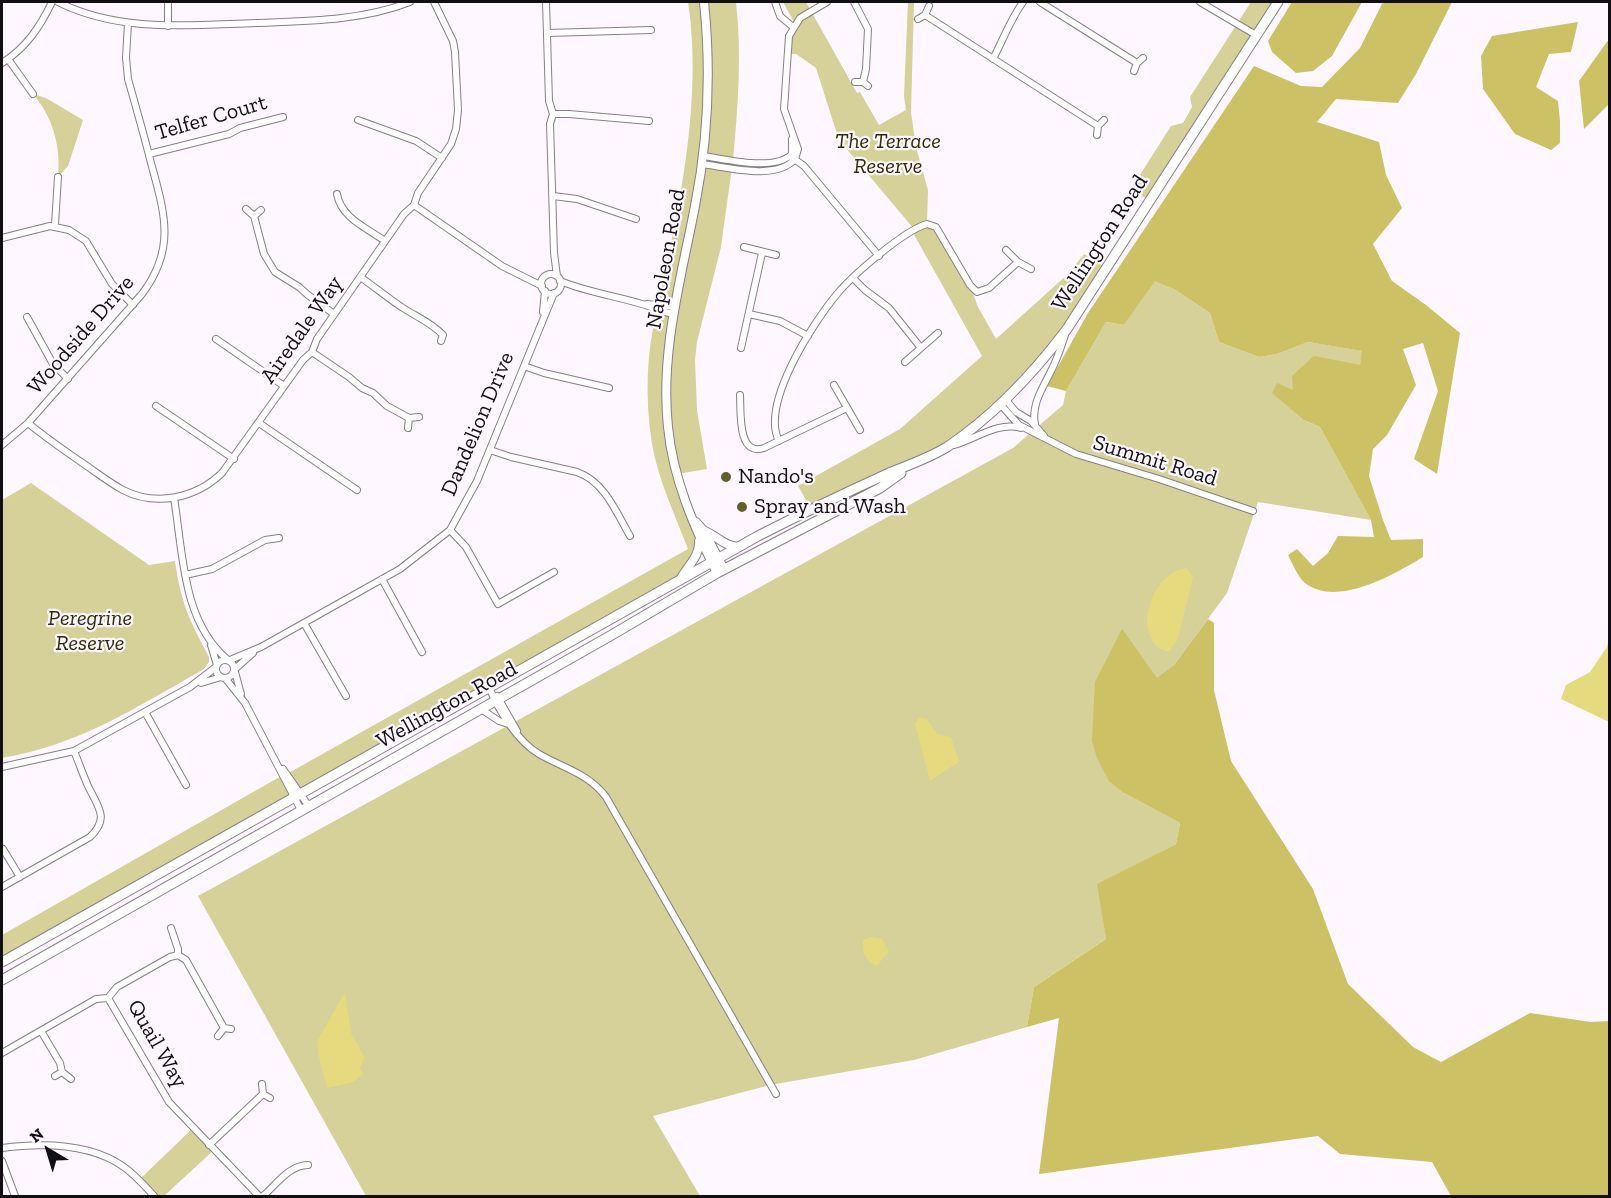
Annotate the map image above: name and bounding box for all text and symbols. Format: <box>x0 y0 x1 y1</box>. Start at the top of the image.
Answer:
street label: Telfer Court <box>152 89 270 147</box>
park label: The Terrace Reserve <box>835 129 941 180</box>
street label: Wellington Road <box>1046 170 1154 316</box>
street label: Napoleon Road <box>641 187 691 331</box>
street label: Woodside Drive <box>22 270 140 400</box>
street label: Airedale Way <box>255 271 349 389</box>
street label: Dandelion Drive <box>436 348 520 500</box>
street label: Summit Road <box>1090 430 1220 492</box>
place label: Nando's <box>738 464 814 490</box>
marker: Nando's <box>719 470 733 484</box>
place label: Spray and Wash <box>754 494 906 520</box>
marker: Spray and Wash <box>735 500 749 514</box>
park label: Peregrine Reserve <box>48 606 132 658</box>
street label: Wellington Road <box>372 655 522 755</box>
street label: Quail Way <box>121 995 193 1093</box>
north arrow <box>18 1120 78 1180</box>
text: N <box>26 1124 47 1147</box>

